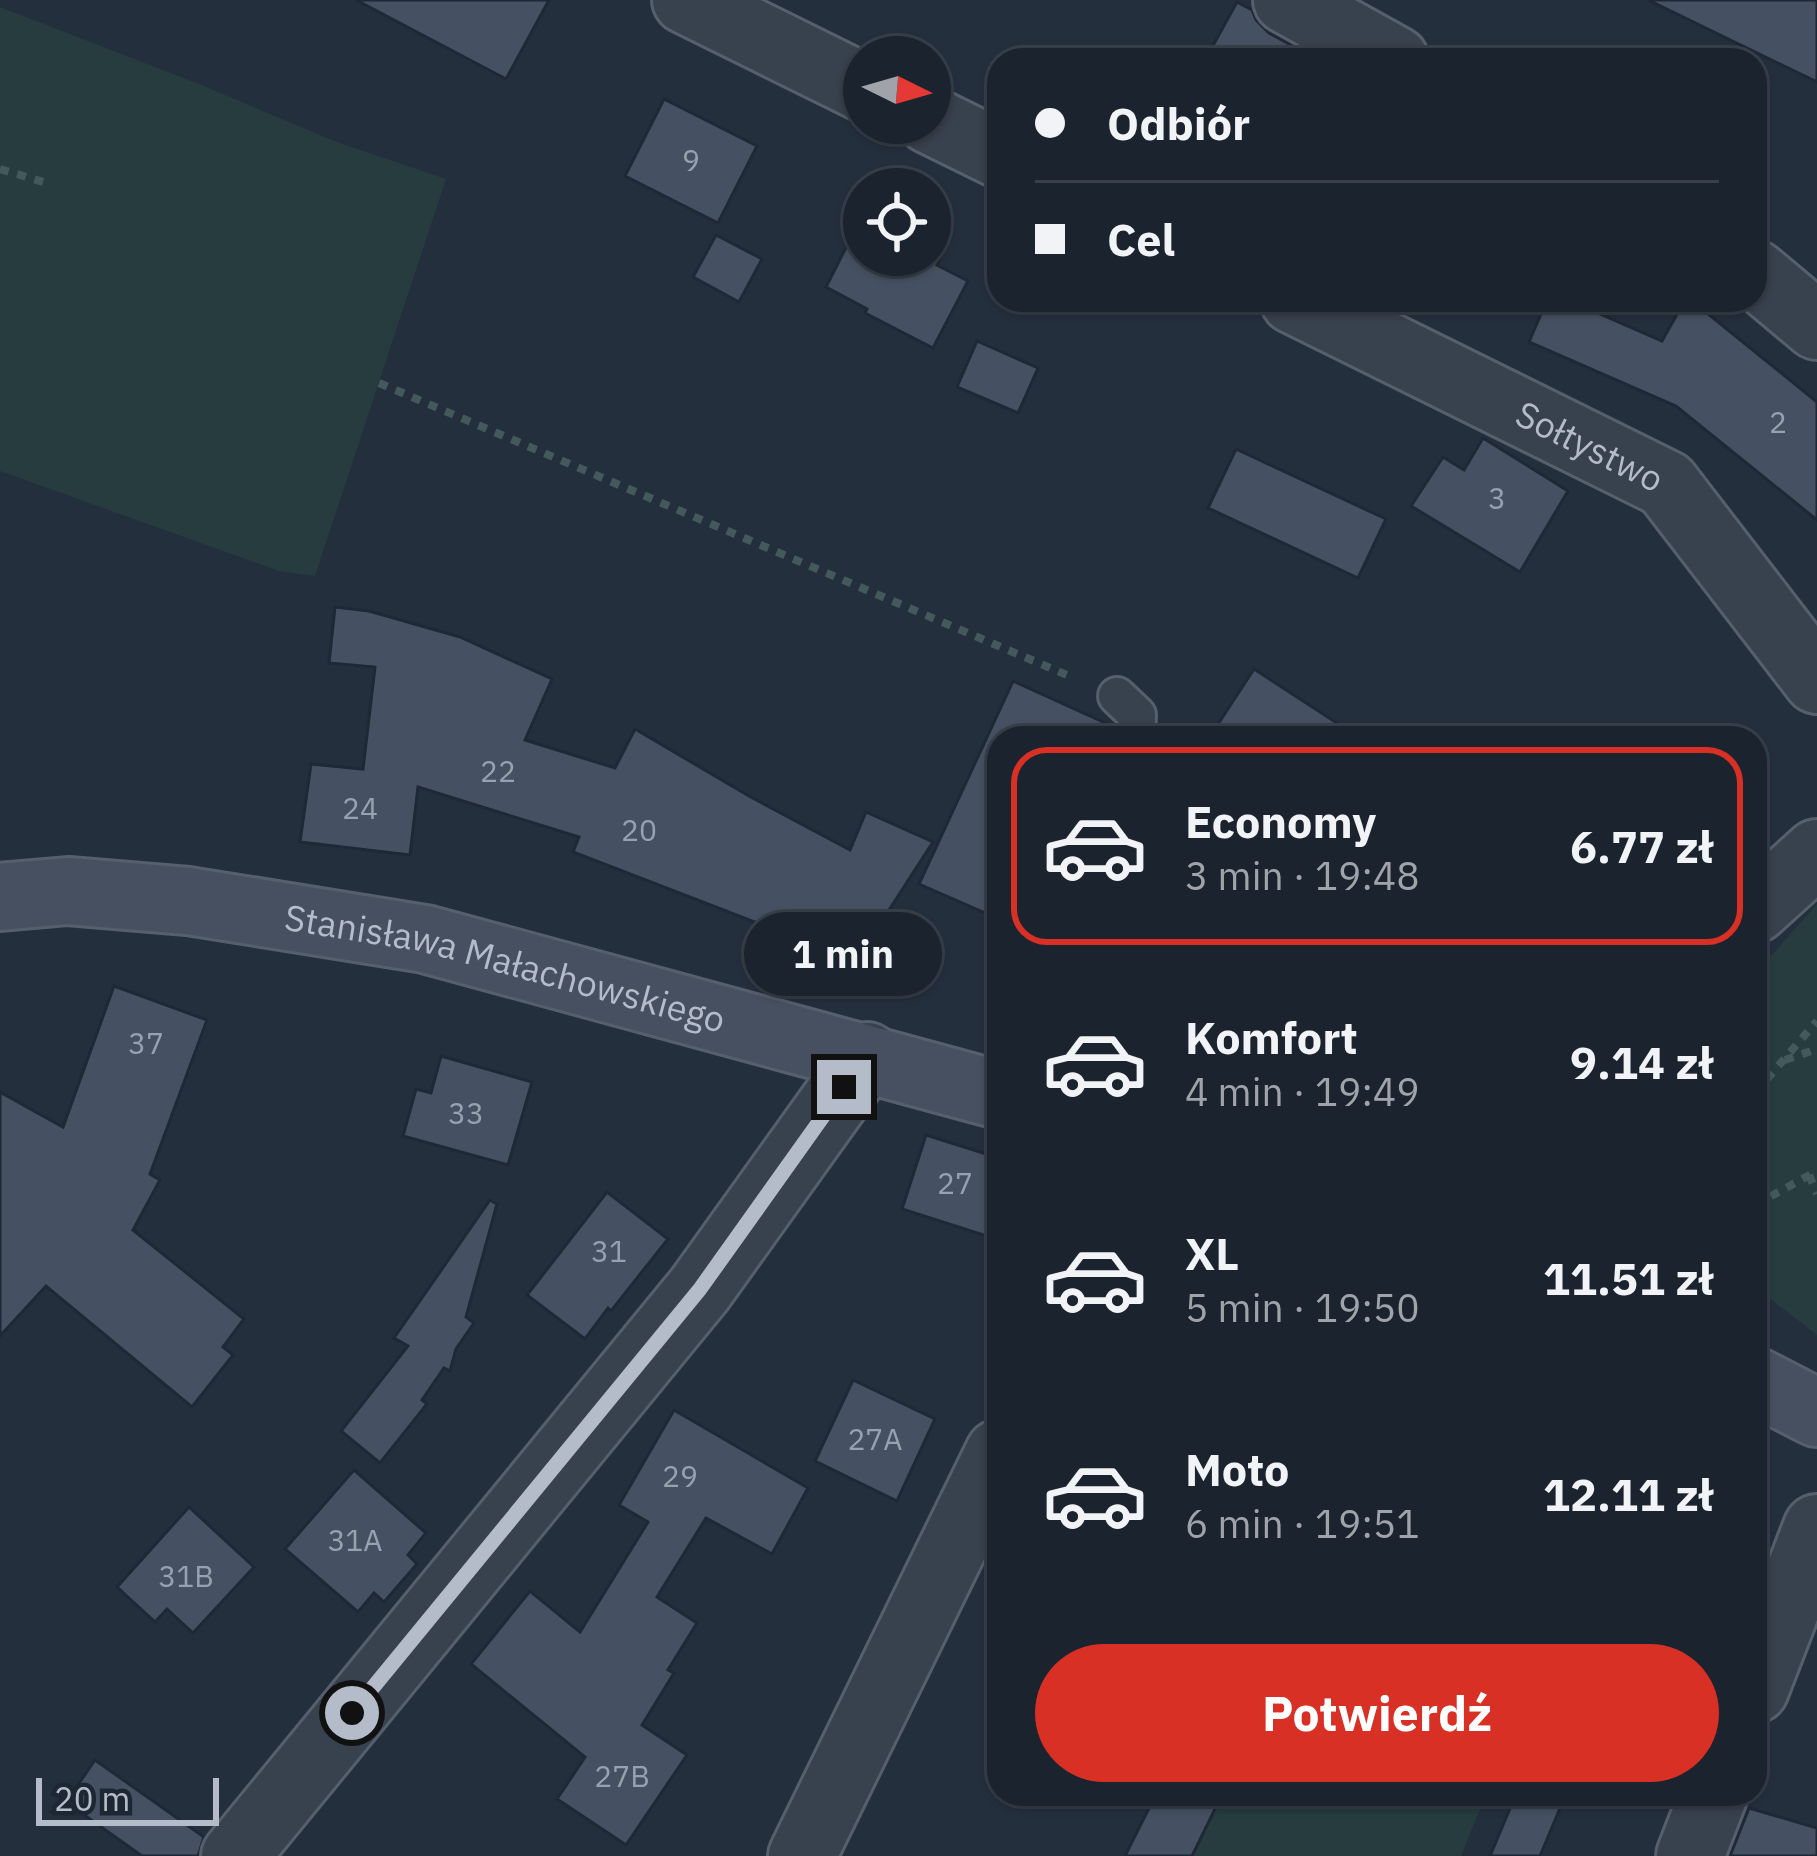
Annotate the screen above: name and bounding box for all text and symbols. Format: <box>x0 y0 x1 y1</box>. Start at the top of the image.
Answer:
north arrow <box>843 36 951 144</box>
map controls <box>843 36 951 276</box>
text: Odbiór <box>1107 94 1250 152</box>
house number: 9 <box>682 140 700 179</box>
button: locate <box>843 168 951 276</box>
text: Cel <box>1107 210 1175 268</box>
street label: Sołtystwo <box>1508 390 1672 502</box>
house number: 2 <box>1769 402 1787 441</box>
house number: 3 <box>1488 478 1506 517</box>
house number: 22 <box>480 751 516 790</box>
house number: 24 <box>342 788 378 827</box>
icon: car <box>1041 792 1149 900</box>
text: Economy <box>1185 792 1376 850</box>
house number: 20 <box>621 810 657 849</box>
text: 6.77 zł <box>1570 817 1713 875</box>
text: 3 min · 19:48 <box>1185 850 1420 901</box>
street label: Stanisława Małachowskiego <box>281 893 731 1043</box>
callout: 1 min <box>745 913 943 997</box>
text: 1 min <box>792 928 894 979</box>
icon: car <box>1041 1008 1149 1116</box>
text: Komfort <box>1185 1008 1358 1066</box>
house number: 37 <box>128 1023 164 1062</box>
text: 9.14 zł <box>1570 1033 1713 1091</box>
route end <box>817 1060 871 1114</box>
text: 4 min · 19:49 <box>1185 1066 1420 1117</box>
house number: 33 <box>448 1093 484 1132</box>
house number: 27 <box>937 1163 973 1202</box>
icon: car <box>1041 1224 1149 1332</box>
text: XL <box>1185 1224 1239 1282</box>
house number: 31 <box>591 1231 627 1270</box>
text: 11.51 zł <box>1543 1249 1713 1307</box>
text: 5 min · 19:50 <box>1185 1282 1420 1333</box>
house number: 27A <box>847 1419 903 1458</box>
icon: car <box>1041 1440 1149 1548</box>
text: Moto <box>1185 1440 1289 1498</box>
house number: 29 <box>662 1456 698 1495</box>
text: 12.11 zł <box>1543 1465 1713 1523</box>
text: 6 min · 19:51 <box>1185 1498 1420 1549</box>
house number: 31A <box>327 1520 383 1559</box>
house number: 31B <box>158 1556 214 1595</box>
button: Potwierdź <box>1035 1644 1719 1782</box>
route start <box>325 1686 379 1740</box>
house number: 27B <box>594 1756 650 1795</box>
scale bar <box>36 1772 219 1825</box>
text: 20 m <box>54 1777 130 1820</box>

